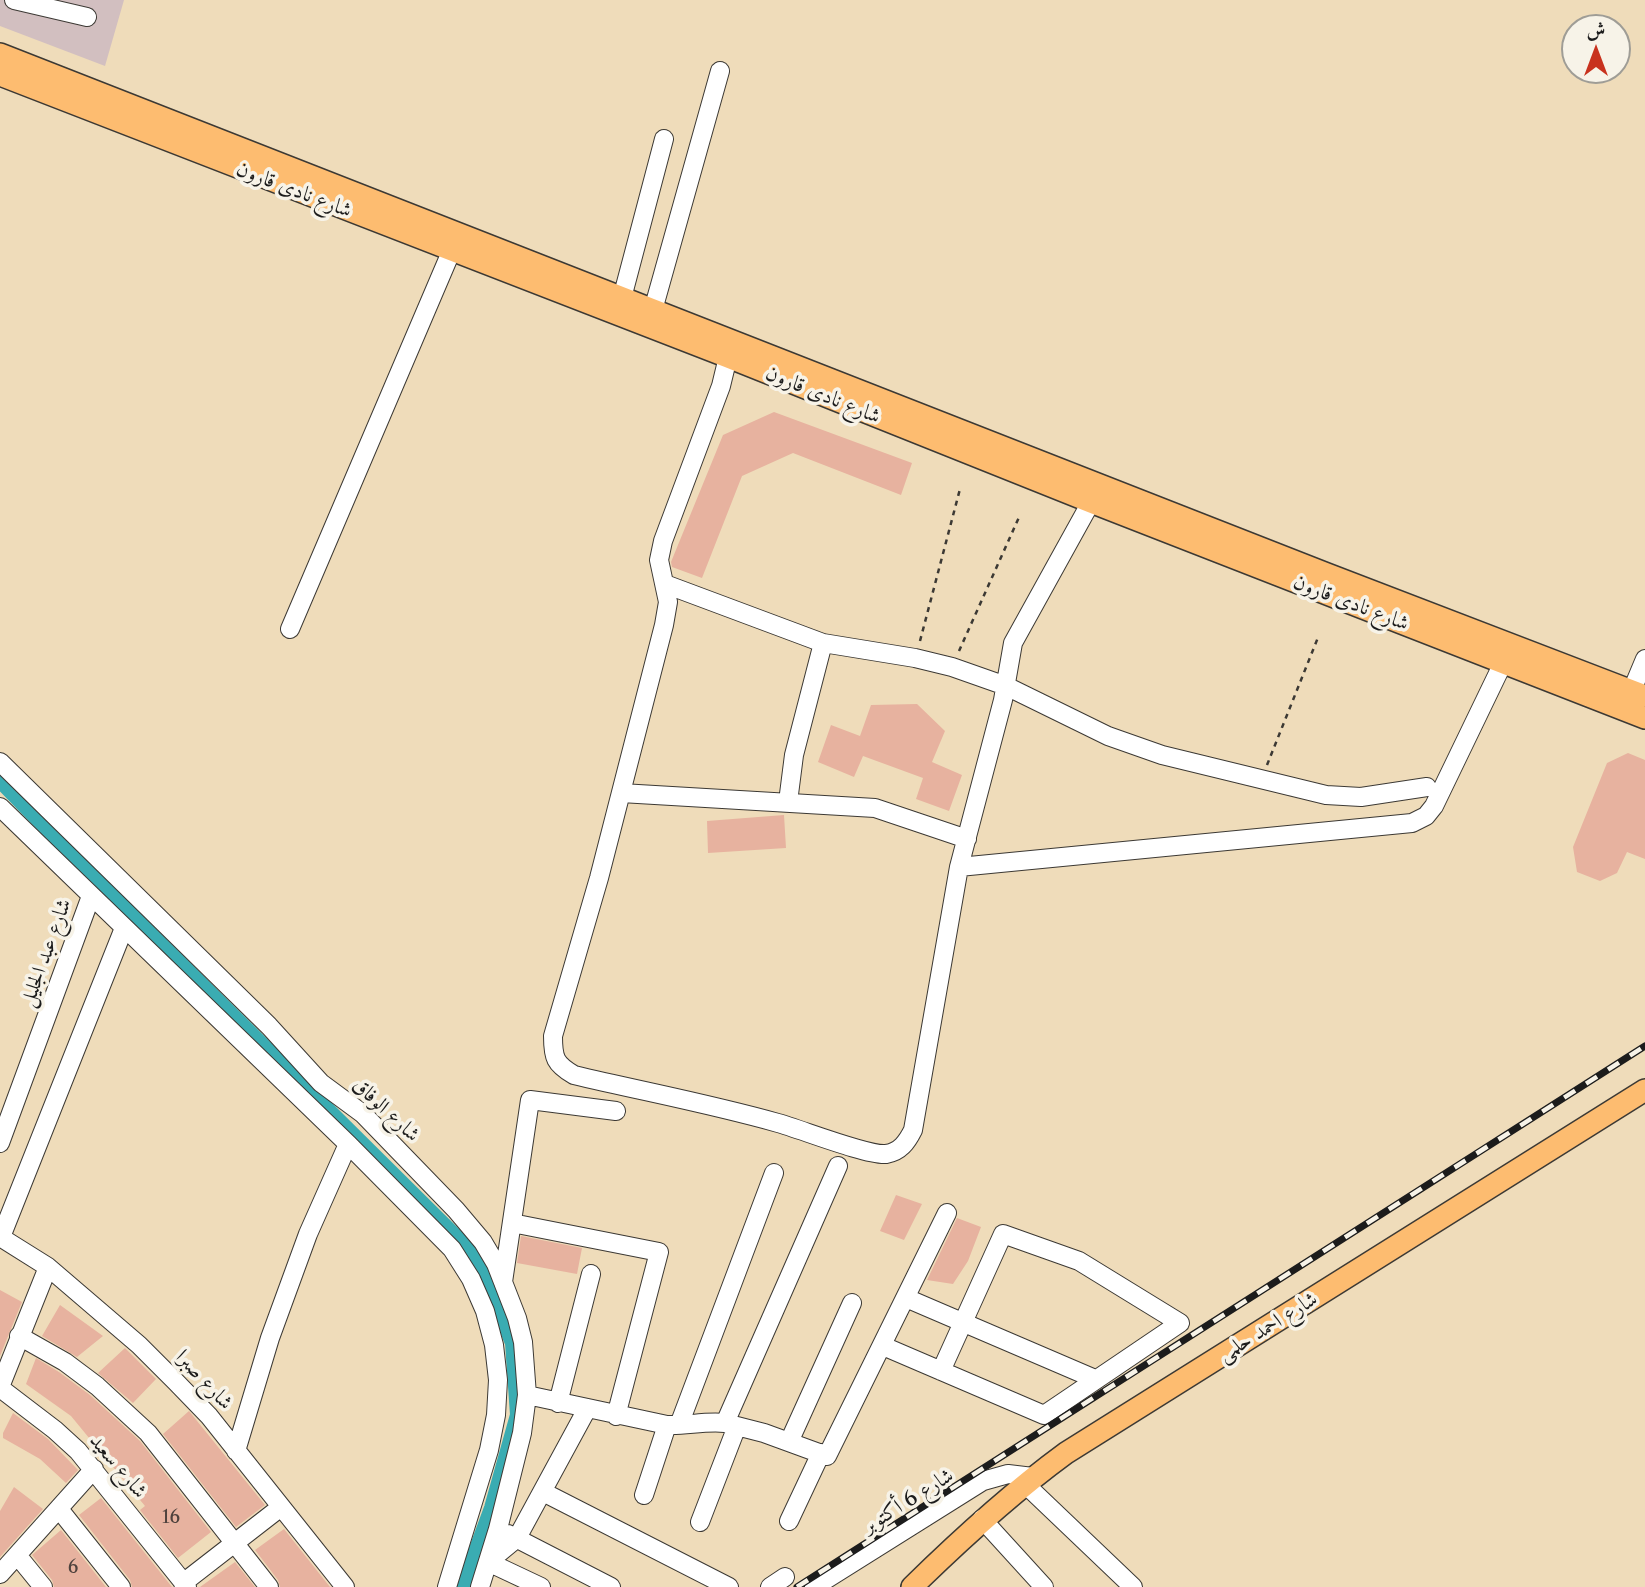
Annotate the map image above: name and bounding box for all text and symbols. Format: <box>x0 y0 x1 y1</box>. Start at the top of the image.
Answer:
north arrow <box>1561 14 1631 84</box>
text: ش <box>1587 18 1605 41</box>
street label: شارع نادى قارون <box>233 156 355 224</box>
street label: شارع نادى قارون <box>762 361 884 429</box>
street label: شارع نادى قارون <box>1290 569 1412 637</box>
street label: شارع عبد الجليل <box>15 895 77 1011</box>
street label: شارع الوفاق <box>347 1072 425 1148</box>
street label: شارع احمد حلمى <box>1214 1287 1322 1367</box>
street label: شارع صبرا <box>170 1345 238 1415</box>
street label: شارع سعيد <box>84 1429 152 1503</box>
street label: شارع 6 أكتوبر <box>858 1463 958 1539</box>
house number: 16 <box>162 1507 180 1529</box>
house number: 6 <box>68 1557 78 1579</box>

